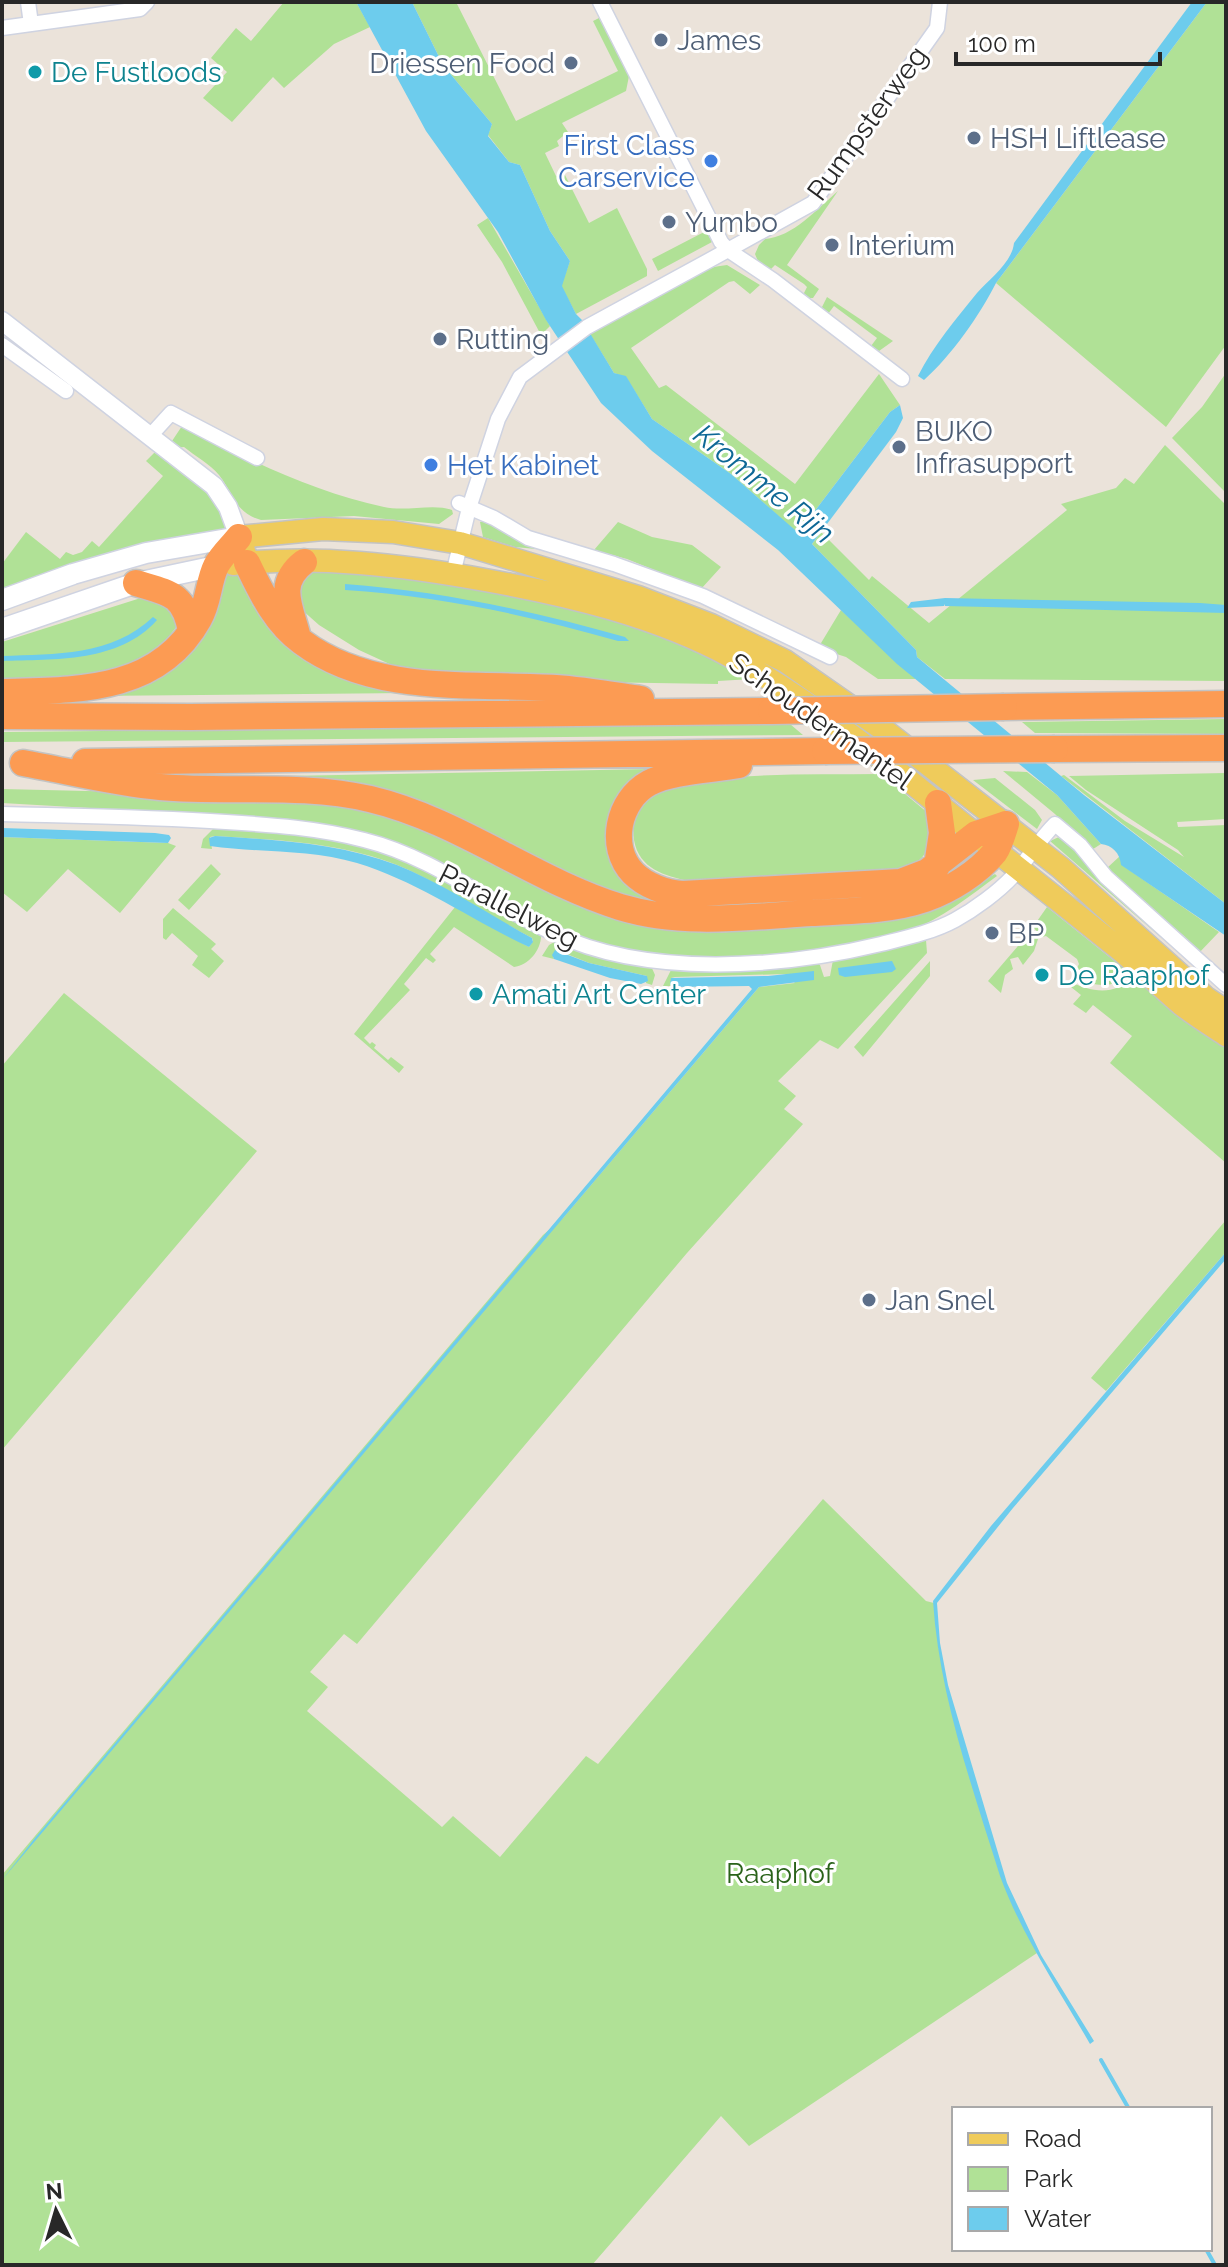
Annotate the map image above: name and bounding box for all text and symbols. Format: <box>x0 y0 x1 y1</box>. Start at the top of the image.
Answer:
scale bar <box>956 16 1160 66</box>
place label: James <box>677 24 761 57</box>
text: 100 m <box>968 29 1036 58</box>
marker: James <box>652 31 670 49</box>
street label: Rumpsterweg <box>800 40 934 207</box>
place label: Driessen Food <box>369 47 555 80</box>
marker: Driessen Food <box>562 54 580 72</box>
place label: De Fustloods <box>51 56 222 89</box>
marker: De Fustloods <box>26 63 44 81</box>
place label: HSH Liftlease <box>990 122 1166 155</box>
place label: First Class Carservice <box>558 129 695 194</box>
marker: HSH Liftlease <box>965 129 983 147</box>
marker: First Class Carservice <box>702 152 720 170</box>
place label: Yumbo <box>685 206 778 239</box>
marker: Yumbo <box>660 213 678 231</box>
place label: Interium <box>848 229 955 262</box>
marker: Interium <box>823 236 841 254</box>
place label: Rutting <box>456 323 549 356</box>
marker: Rutting <box>431 330 449 348</box>
place label: BUKO Infrasupport <box>915 415 1074 480</box>
water label: Kromme Rijn <box>687 416 841 551</box>
marker: BUKO Infrasupport <box>890 438 908 456</box>
place label: Het Kabinet <box>447 449 600 482</box>
marker: Het Kabinet <box>422 456 440 474</box>
street label: Schoudermantel <box>723 646 919 797</box>
street label: Parallelweg <box>433 857 584 956</box>
place label: BP <box>1008 917 1044 950</box>
marker: BP <box>983 924 1001 942</box>
place label: De Raaphof <box>1058 959 1211 992</box>
marker: De Raaphof <box>1033 966 1051 984</box>
place label: Amati Art Center <box>492 978 706 1011</box>
marker: Amati Art Center <box>467 985 485 1003</box>
place label: Jan Snel <box>885 1284 995 1317</box>
marker: Jan Snel <box>860 1291 878 1309</box>
park label: Raaphof <box>726 1857 836 1890</box>
legend <box>952 2107 1212 2251</box>
text: Road <box>1024 2124 1082 2153</box>
text: Park <box>1024 2164 1073 2193</box>
north arrow <box>16 2171 96 2251</box>
text: N <box>45 2177 64 2205</box>
text: Water <box>1024 2204 1092 2233</box>

